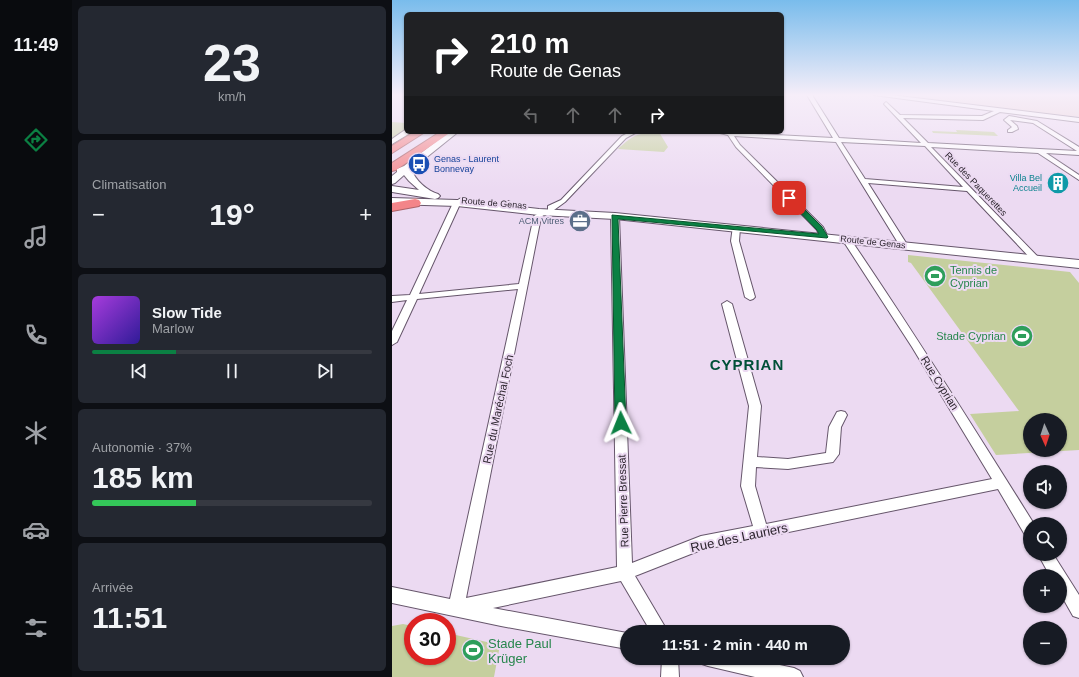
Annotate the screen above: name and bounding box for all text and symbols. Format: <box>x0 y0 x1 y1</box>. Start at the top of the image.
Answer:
icon: right <box>424 28 476 80</box>
text: 210 m <box>490 28 569 59</box>
text: 23 <box>203 34 261 92</box>
text: 11:49 <box>13 35 59 55</box>
text: Route de Genas <box>490 61 621 81</box>
text: km/h <box>218 89 246 104</box>
icon: left <box>520 104 542 126</box>
icon: ahead <box>562 104 584 126</box>
icon: ahead <box>604 104 626 126</box>
icon: right <box>646 104 668 126</box>
icon: directions <box>22 126 50 154</box>
street label: Rue des Paquerettes <box>943 150 1009 218</box>
bus stop icon: Genas - Laurent Bonnevay <box>406 151 432 177</box>
place label: Genas - Laurent Bonnevay <box>434 154 500 174</box>
building icon: Villa Bel Accueil <box>1045 170 1071 196</box>
place label: Villa Bel Accueil <box>1010 173 1042 193</box>
text: Climatisation <box>92 177 166 192</box>
pin <box>772 181 806 215</box>
icon: arrive <box>778 187 800 209</box>
street label: Route de Genas <box>461 195 528 211</box>
text: 19° <box>209 198 255 231</box>
text: − <box>92 202 105 227</box>
text: + <box>359 202 372 227</box>
office icon: ACM Vitres <box>567 208 593 234</box>
place label: ACM Vitres <box>519 216 564 226</box>
icon: music <box>22 223 50 251</box>
street label: Route de Genas <box>840 234 907 250</box>
sports icon: Tennis de Cyprian <box>922 263 948 289</box>
place label: Tennis de Cyprian <box>950 264 997 289</box>
text: Slow Tide <box>152 304 222 321</box>
icon: phone <box>22 321 50 349</box>
text: Marlow <box>152 321 194 336</box>
sports icon: Stade Cyprian <box>1009 323 1035 349</box>
place label: Stade Cyprian <box>936 330 1006 342</box>
street label: Rue du Maréchal Foch <box>481 353 515 465</box>
street label: Rue Cyprian <box>919 354 961 412</box>
district label: CYPRIAN <box>710 356 784 373</box>
icon: previous <box>128 360 150 382</box>
icon: pause <box>221 360 243 382</box>
icon: next <box>314 360 336 382</box>
position arrow <box>600 402 642 444</box>
north arrow <box>1023 413 1067 457</box>
map controls <box>1023 413 1067 665</box>
icon: climate <box>22 419 50 447</box>
text: Autonomie · 37% <box>92 440 192 455</box>
street label: Rue Pierre Bressat <box>615 454 631 548</box>
text: 185 km <box>92 461 194 494</box>
button: sound <box>1023 465 1067 509</box>
icon: car <box>22 516 50 544</box>
button: search <box>1023 517 1067 561</box>
street label: Rue des Lauriers <box>689 520 790 555</box>
button: + <box>1023 569 1067 613</box>
text: Arrivée <box>92 580 133 595</box>
text: 11:51 <box>92 601 167 634</box>
speed limit sign: 30 <box>404 613 456 665</box>
icon: filters <box>22 614 50 642</box>
button: − <box>1023 621 1067 665</box>
place label: Stade Paul Krüger <box>488 636 552 666</box>
text: 11:51 · 2 min · 440 m <box>662 636 808 653</box>
sports icon: Stade Paul Krüger <box>460 637 486 663</box>

